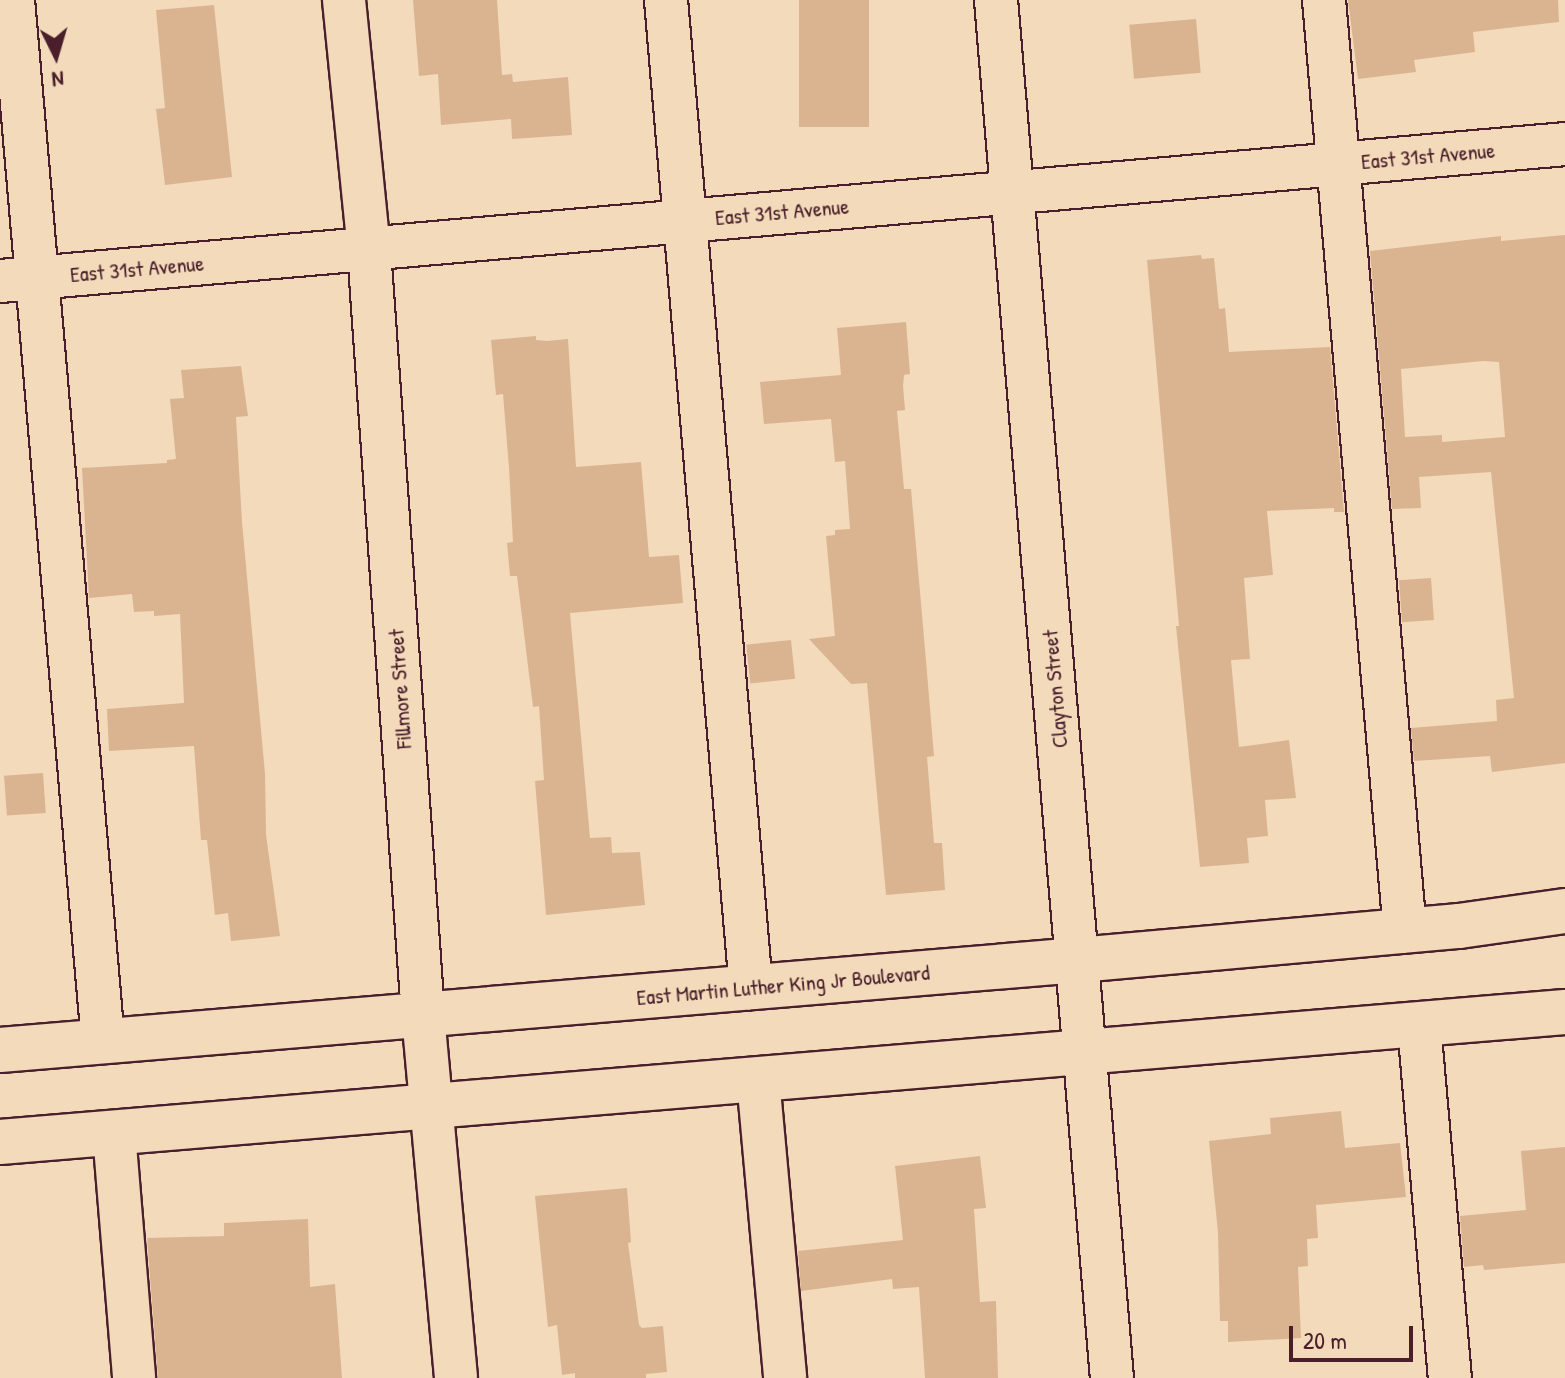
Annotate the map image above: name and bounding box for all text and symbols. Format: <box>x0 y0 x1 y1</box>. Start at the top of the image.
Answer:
north arrow <box>16 16 96 96</box>
text: N <box>51 64 65 95</box>
street label: East 31st Avenue <box>1360 137 1496 175</box>
street label: East 31st Avenue <box>714 193 850 231</box>
street label: East 31st Avenue <box>69 250 205 288</box>
street label: Fillmore Street <box>383 628 417 750</box>
street label: Clayton Street <box>1037 629 1073 749</box>
street label: East Martin Luther King Jr Boulevard <box>635 959 931 1011</box>
scale bar <box>1293 1310 1417 1360</box>
text: 20 m <box>1303 1324 1347 1356</box>

